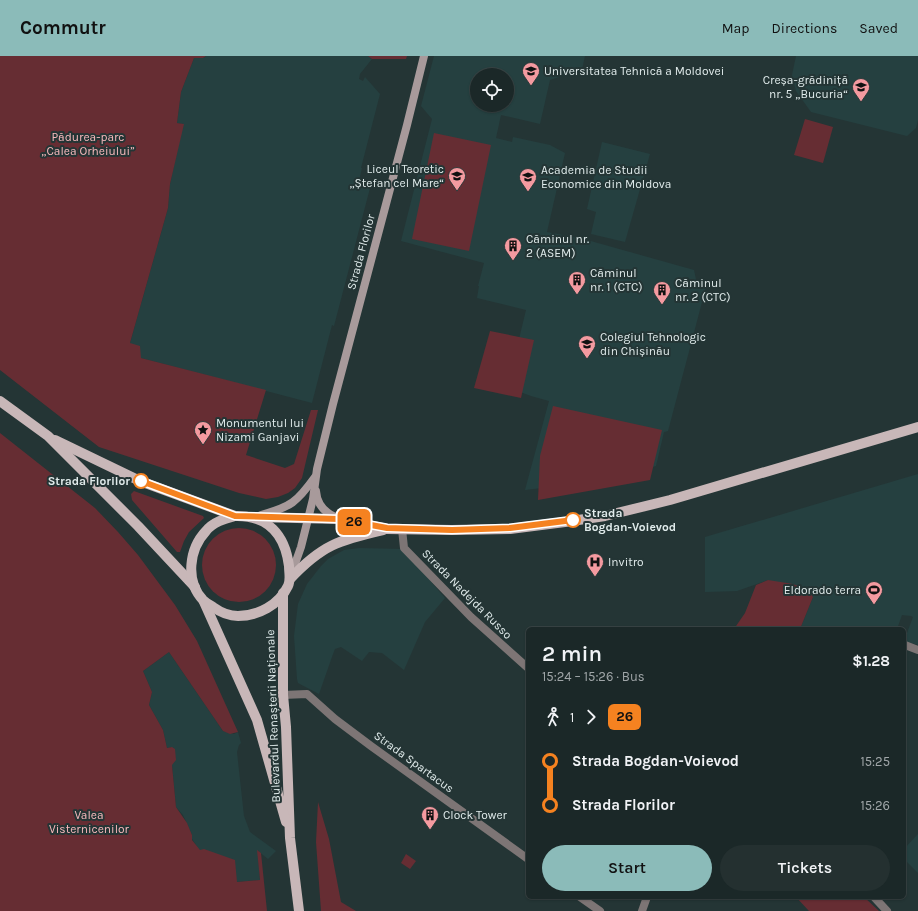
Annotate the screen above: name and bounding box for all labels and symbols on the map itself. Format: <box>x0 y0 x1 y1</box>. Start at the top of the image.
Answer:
school or university icon: Universitatea Tehnică a Moldovei <box>521 61 541 86</box>
place label: Universitatea Tehnică a Moldovei <box>544 64 724 78</box>
place label: Creșa-grădiniță nr. 5 „Bucuria“ <box>763 73 848 101</box>
school or university icon: Creșa-grădiniță nr. 5 „Bucuria“ <box>851 77 871 102</box>
park label: Pădurea-parc „Calea Orheiului” <box>41 130 135 158</box>
place label: Liceul Teoretic „Ștefan cel Mare“ <box>349 162 444 190</box>
place label: Academia de Studii Economice din Moldova <box>541 163 671 191</box>
school or university icon: Liceul Teoretic „Ștefan cel Mare“ <box>447 166 467 191</box>
school or university icon: Academia de Studii Economice din Moldova <box>518 167 538 192</box>
street label: Strada Florilor <box>344 212 378 291</box>
place label: Căminul nr. 2 (ASEM) <box>526 232 589 260</box>
building icon: Căminul nr. 2 (ASEM) <box>503 236 523 261</box>
place label: Căminul nr. 1 (CTC) <box>590 266 643 294</box>
building icon: Căminul nr. 1 (CTC) <box>567 270 587 295</box>
place label: Căminul nr. 2 (CTC) <box>675 276 731 304</box>
building icon: Căminul nr. 2 (CTC) <box>652 280 672 305</box>
place label: Colegiul Tehnologic din Chișinău <box>600 330 706 358</box>
school or university icon: Colegiul Tehnologic din Chișinău <box>577 334 597 359</box>
place label: Monumentul lui Nizami Ganjavi <box>216 416 304 444</box>
place icon: Monumentul lui Nizami Ganjavi <box>193 420 213 445</box>
marker: Strada Florilor <box>133 473 149 489</box>
place label: Strada Florilor <box>48 474 130 488</box>
place label: Strada Bogdan-Voievod <box>584 506 676 534</box>
line badge: 26 <box>336 509 372 535</box>
marker: Strada Bogdan-Voievod <box>565 512 581 528</box>
street label: Strada Nadejda Russo <box>419 546 515 642</box>
hospital icon: Invitro <box>585 552 605 577</box>
place label: Invitro <box>608 555 644 569</box>
sports icon: Eldorado terra <box>864 580 884 605</box>
place label: Eldorado terra <box>784 583 861 597</box>
street label: Bulevardul Renașterii Naționale <box>263 629 283 803</box>
street label: Strada Spartacus <box>371 728 457 796</box>
building icon: Clock Tower <box>420 805 440 830</box>
park label: Valea Visternicenilor <box>49 808 130 836</box>
place label: Clock Tower <box>443 808 508 822</box>

